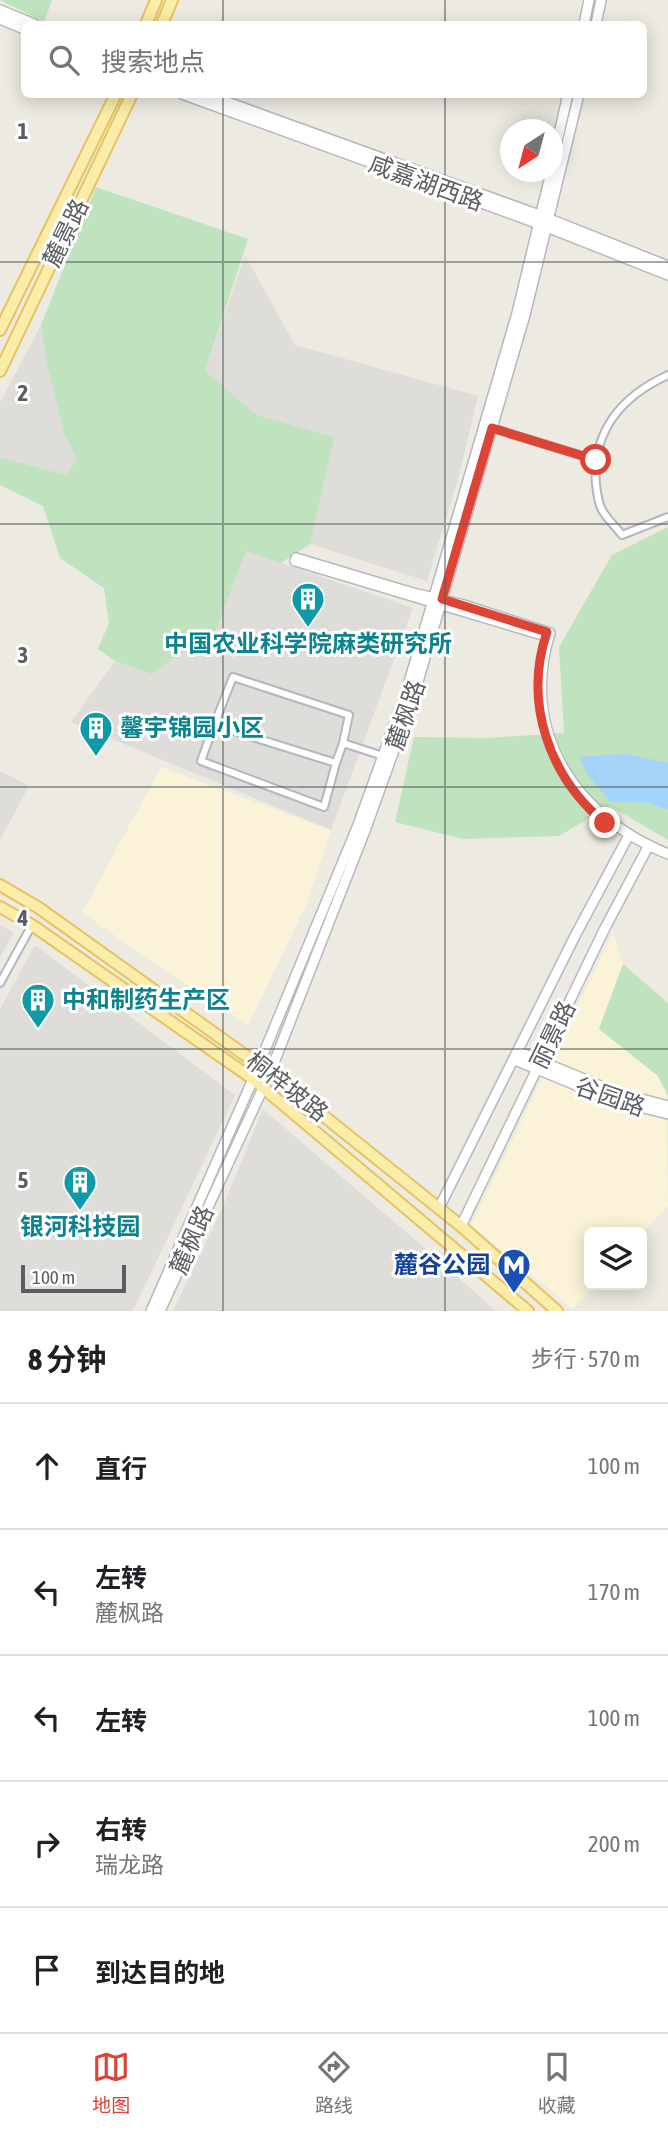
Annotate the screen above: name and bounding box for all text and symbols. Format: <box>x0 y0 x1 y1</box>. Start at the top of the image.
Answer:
search box <box>21 21 647 98</box>
icon: search <box>45 41 83 79</box>
text: 搜索地点 <box>101 47 205 77</box>
text: 1 <box>18 118 29 144</box>
north arrow <box>500 119 563 182</box>
street label: 咸嘉湖西路 <box>365 149 487 216</box>
street label: 麓景路 <box>38 195 93 271</box>
text: 2 <box>18 380 28 406</box>
route start <box>580 444 611 475</box>
building icon: 中国农业科学院麻类研究所 <box>289 580 327 629</box>
place label: 中国农业科学院麻类研究所 <box>164 630 452 657</box>
text: 3 <box>18 642 28 668</box>
street label: 麓枫路 <box>381 676 430 753</box>
building icon: 馨宇锦园小区 <box>77 709 115 758</box>
place label: 馨宇锦园小区 <box>120 714 264 741</box>
route end <box>589 807 620 838</box>
text: 4 <box>17 905 29 931</box>
building icon: 中和制药生产区 <box>19 981 57 1030</box>
place label: 中和制药生产区 <box>62 986 230 1013</box>
street label: 丽景路 <box>525 997 580 1073</box>
street label: 桐梓坡路 <box>241 1046 333 1127</box>
street label: 谷园路 <box>572 1072 649 1121</box>
building icon: 银河科技园 <box>61 1163 99 1212</box>
text: 5 <box>18 1167 29 1193</box>
street label: 麓枫路 <box>165 1201 219 1278</box>
place label: 银河科技园 <box>20 1213 140 1240</box>
map controls <box>584 1227 647 1290</box>
button: layers <box>584 1227 647 1290</box>
metro station icon: 麓谷公园 <box>495 1246 533 1295</box>
place label: 麓谷公园 <box>394 1251 490 1278</box>
scale bar <box>21 1262 126 1294</box>
text: 100 m <box>32 1266 75 1288</box>
text: 8 分钟 <box>28 1342 106 1376</box>
text: 步行 · 570 m <box>531 1346 640 1372</box>
icon: ahead <box>28 1447 66 1485</box>
text: 100 m <box>588 1453 640 1479</box>
text: 直行 <box>95 1454 147 1484</box>
text: 左转 <box>95 1563 147 1593</box>
icon: left <box>28 1573 66 1611</box>
text: 170 m <box>588 1579 640 1605</box>
text: 麓枫路 <box>95 1600 164 1626</box>
icon: left <box>28 1699 66 1737</box>
text: 100 m <box>588 1705 640 1731</box>
text: 左转 <box>95 1706 147 1736</box>
text: 右转 <box>95 1815 147 1845</box>
icon: right <box>28 1825 66 1863</box>
text: 200 m <box>588 1831 640 1857</box>
text: 瑞龙路 <box>95 1852 164 1878</box>
icon: arrive <box>28 1951 66 1989</box>
text: 到达目的地 <box>95 1958 225 1988</box>
tab: 地图 <box>92 2048 130 2117</box>
tab: 路线 <box>315 2048 353 2117</box>
tab: 收藏 <box>538 2048 576 2117</box>

